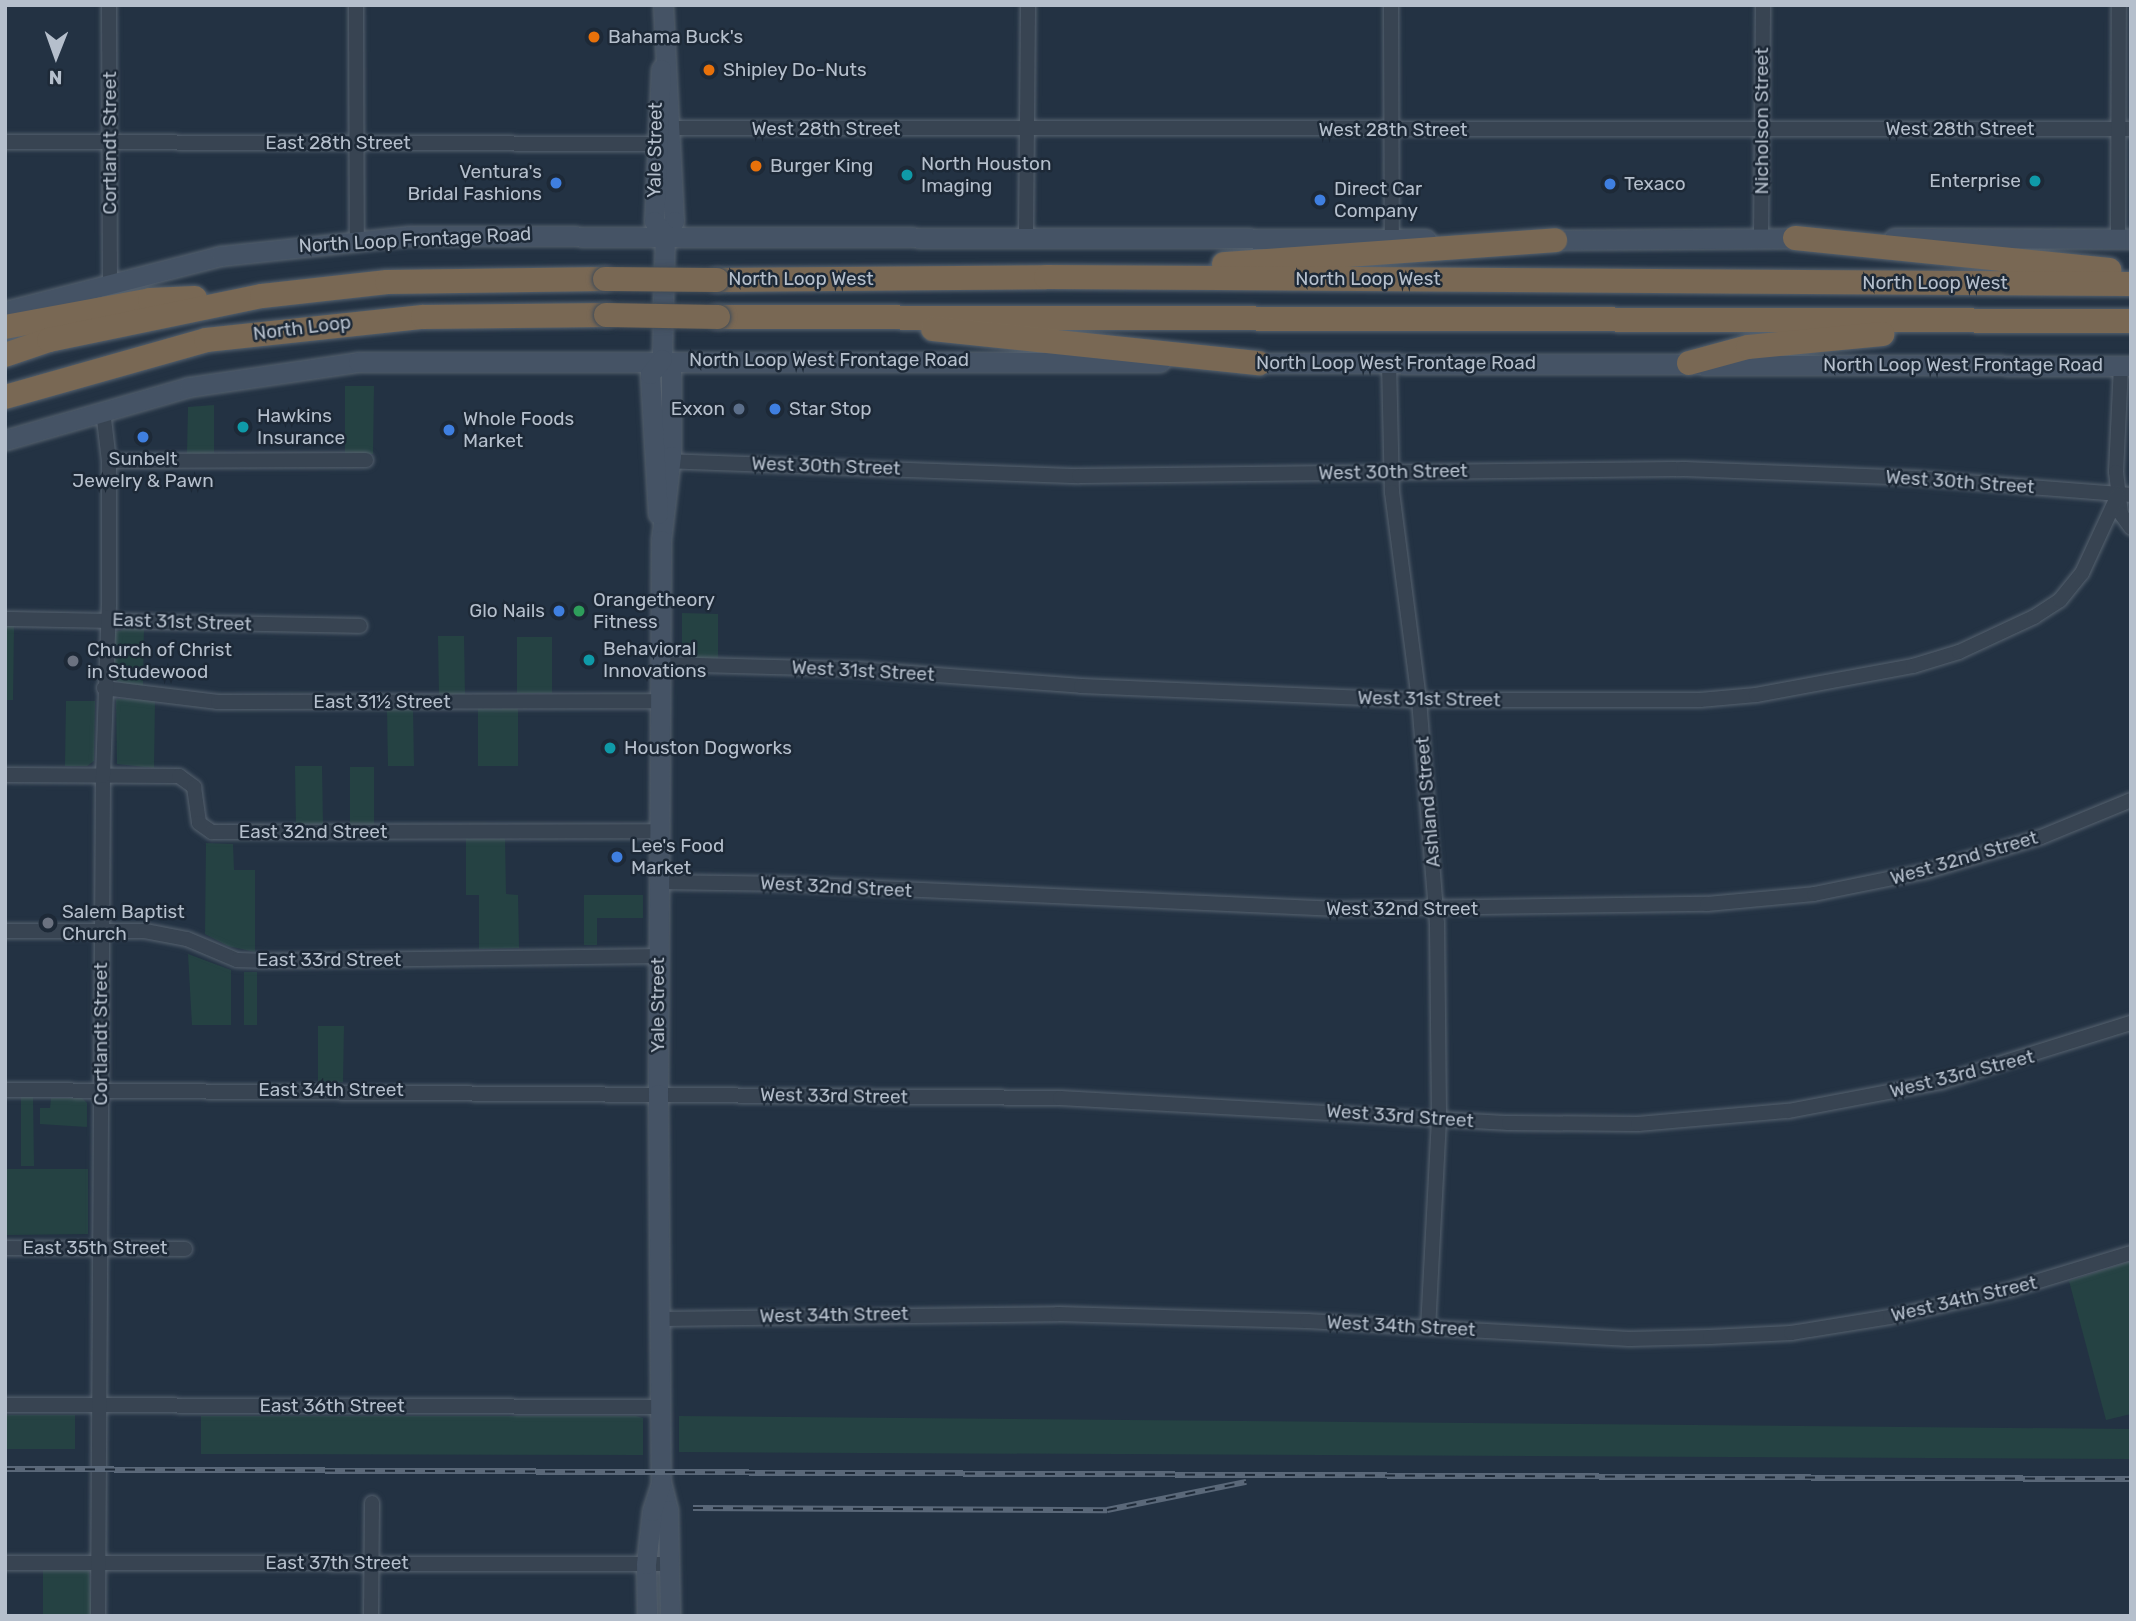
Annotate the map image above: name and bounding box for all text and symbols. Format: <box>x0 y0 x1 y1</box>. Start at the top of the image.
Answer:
north arrow <box>21 21 91 91</box>
place label: Bahama Buck's <box>608 26 743 48</box>
marker: Bahama Buck's <box>586 29 602 45</box>
street label: Nicholson Street <box>1751 47 1773 195</box>
place label: Shipley Do-Nuts <box>723 59 867 81</box>
marker: Shipley Do-Nuts <box>701 62 717 78</box>
text: N <box>49 66 63 89</box>
street label: Cortlandt Street <box>99 71 121 215</box>
street label: Yale Street <box>643 102 667 198</box>
street label: West 28th Street <box>751 118 901 140</box>
street label: West 28th Street <box>1885 118 2035 140</box>
street label: West 28th Street <box>1318 119 1468 141</box>
street label: East 28th Street <box>265 132 411 154</box>
place label: North Houston Imaging <box>921 153 1051 197</box>
place label: Burger King <box>770 155 874 177</box>
marker: Burger King <box>748 158 764 174</box>
place label: Ventura's Bridal Fashions <box>407 161 542 205</box>
marker: North Houston Imaging <box>899 167 915 183</box>
place label: Enterprise <box>1929 170 2021 192</box>
place label: Texaco <box>1624 173 1686 195</box>
marker: Enterprise <box>2027 173 2043 189</box>
marker: Ventura's Bridal Fashions <box>548 175 564 191</box>
marker: Texaco <box>1602 176 1618 192</box>
place label: Direct Car Company <box>1334 178 1422 222</box>
marker: Direct Car Company <box>1312 192 1328 208</box>
street label: North Loop Frontage Road <box>298 223 532 257</box>
street label: North Loop West <box>728 268 874 290</box>
street label: North Loop West <box>1295 268 1441 290</box>
street label: North Loop West <box>1862 272 2008 294</box>
street label: North Loop <box>252 311 352 345</box>
street label: North Loop West Frontage Road <box>689 349 969 371</box>
street label: North Loop West Frontage Road <box>1256 352 1536 374</box>
street label: North Loop West Frontage Road <box>1823 354 2103 376</box>
place label: Exxon <box>671 398 725 420</box>
place label: Star Stop <box>789 398 872 420</box>
marker: Exxon <box>731 401 747 417</box>
marker: Star Stop <box>767 401 783 417</box>
place label: Hawkins Insurance <box>257 405 345 449</box>
place label: Whole Foods Market <box>463 408 574 452</box>
marker: Hawkins Insurance <box>235 419 251 435</box>
marker: Whole Foods Market <box>441 422 457 438</box>
marker: Sunbelt Jewelry & Pawn <box>135 429 151 445</box>
place label: Sunbelt Jewelry & Pawn <box>72 448 214 492</box>
street label: West 30th Street <box>751 452 901 480</box>
street label: West 30th Street <box>1318 459 1468 485</box>
street label: West 30th Street <box>1885 465 2035 499</box>
place label: Orangetheory Fitness <box>593 589 715 633</box>
place label: Glo Nails <box>469 600 545 622</box>
marker: Glo Nails <box>551 603 567 619</box>
marker: Orangetheory Fitness <box>571 603 587 619</box>
street label: East 31st Street <box>112 608 252 636</box>
place label: Behavioral Innovations <box>603 638 706 682</box>
place label: Church of Christ in Studewood <box>87 639 232 683</box>
marker: Behavioral Innovations <box>581 652 597 668</box>
marker: Church of Christ in Studewood <box>65 653 81 669</box>
street label: West 31st Street <box>791 656 935 686</box>
street label: West 31st Street <box>1357 686 1501 712</box>
street label: East 31½ Street <box>313 691 451 713</box>
street label: Ashland Street <box>1411 736 1445 868</box>
place label: Houston Dogworks <box>624 737 792 759</box>
marker: Houston Dogworks <box>602 740 618 756</box>
street label: East 32nd Street <box>239 821 387 843</box>
street label: West 32nd Street <box>1888 826 2040 890</box>
place label: Lee's Food Market <box>631 835 724 879</box>
marker: Lee's Food Market <box>609 849 625 865</box>
street label: West 32nd Street <box>759 872 913 902</box>
street label: West 32nd Street <box>1326 898 1478 920</box>
place label: Salem Baptist Church <box>62 901 185 945</box>
marker: Salem Baptist Church <box>40 915 56 931</box>
street label: East 33rd Street <box>257 949 401 971</box>
street label: Yale Street <box>647 957 669 1053</box>
street label: Cortlandt Street <box>90 962 112 1106</box>
street label: West 33rd Street <box>1887 1045 2037 1103</box>
street label: East 34th Street <box>258 1079 404 1101</box>
street label: West 33rd Street <box>760 1083 908 1109</box>
street label: West 33rd Street <box>1325 1099 1475 1133</box>
street label: East 35th Street <box>22 1237 168 1259</box>
street label: West 34th Street <box>1889 1271 2039 1327</box>
street label: West 34th Street <box>759 1302 909 1328</box>
street label: West 34th Street <box>1326 1311 1476 1341</box>
street label: East 36th Street <box>259 1395 405 1417</box>
street label: East 37th Street <box>265 1552 409 1574</box>

